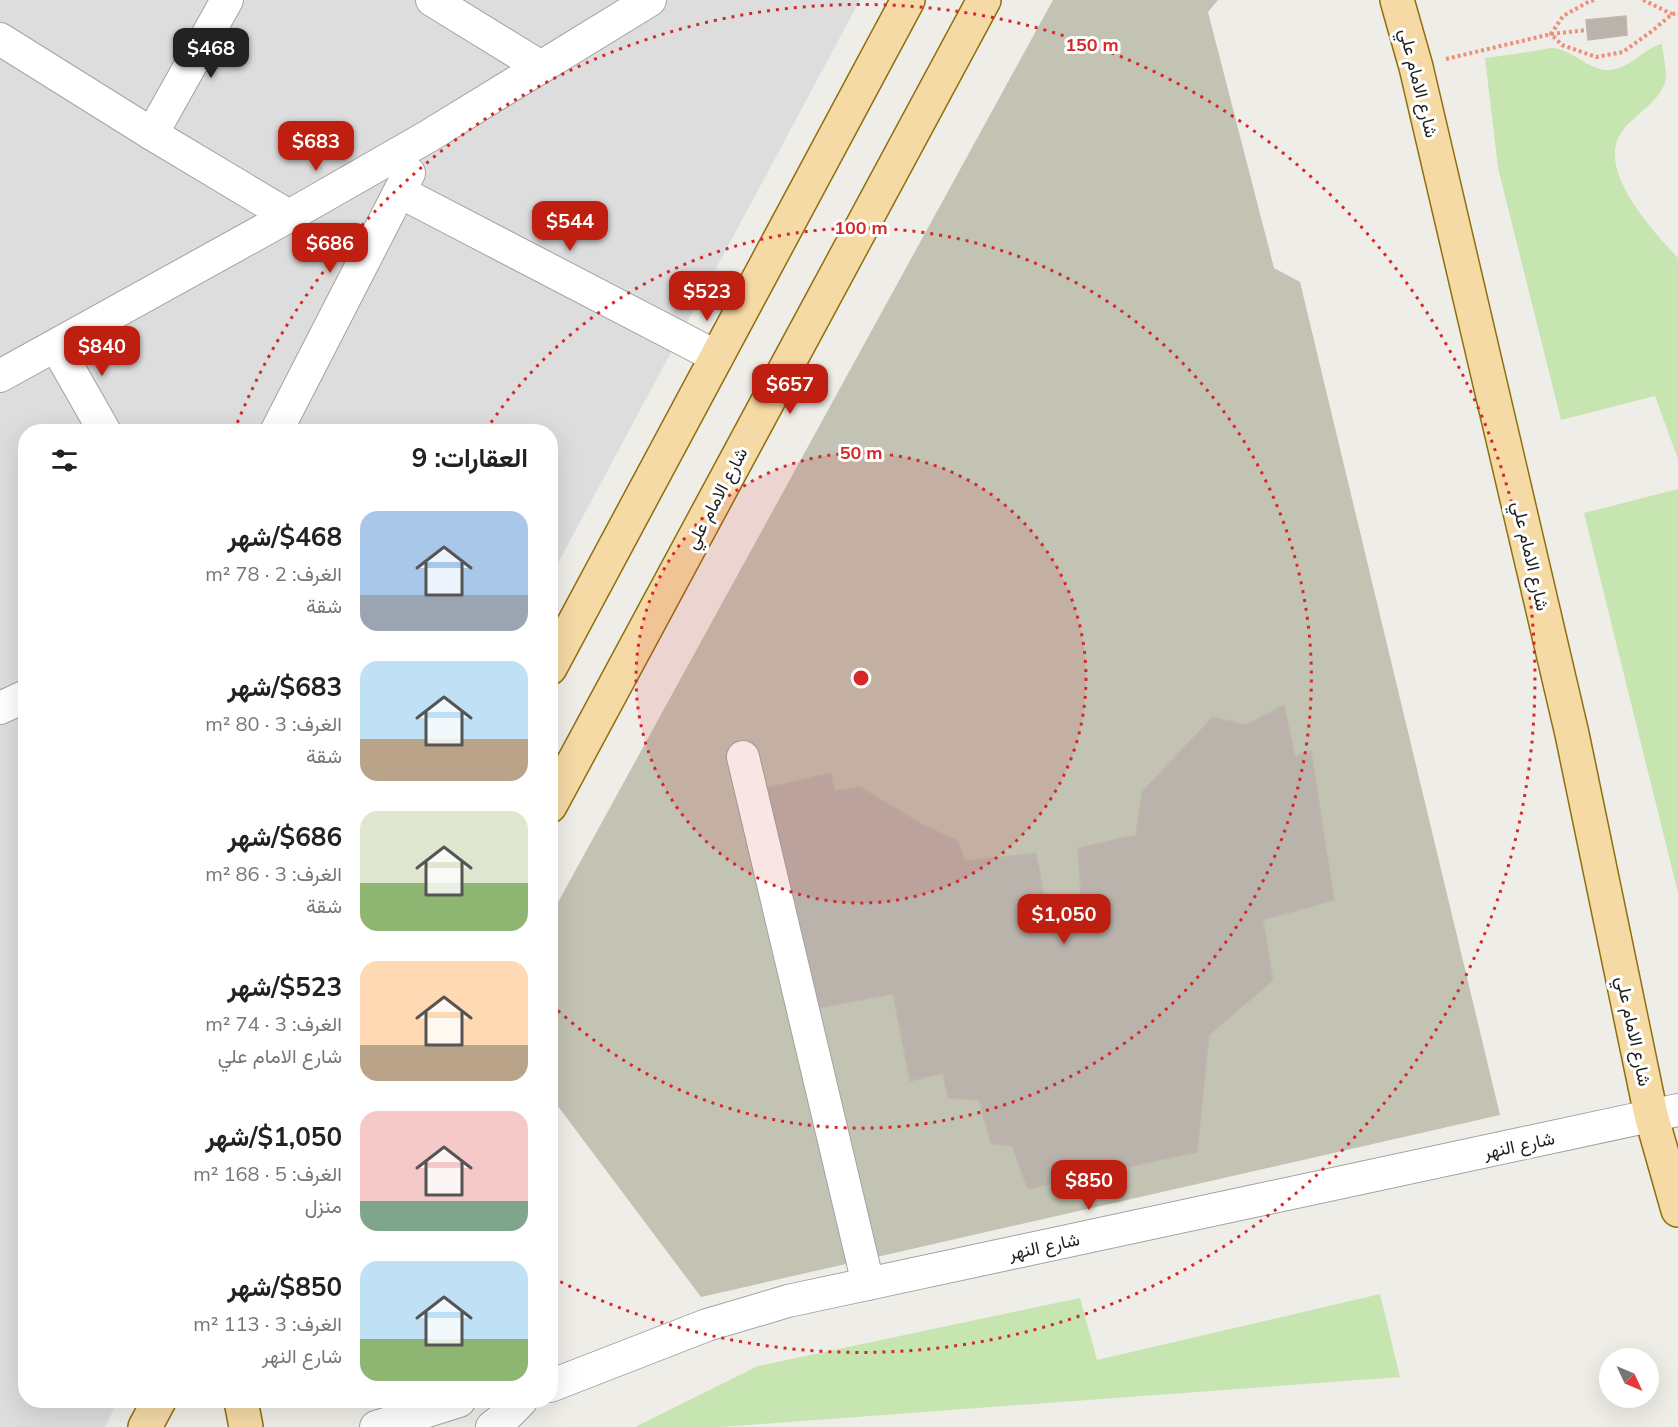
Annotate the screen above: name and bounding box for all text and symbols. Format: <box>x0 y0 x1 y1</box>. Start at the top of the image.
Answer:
street label: شارع الامام علي <box>1390 26 1444 141</box>
pin: $468 <box>175 28 247 79</box>
text: 150 m <box>1065 33 1119 56</box>
text: $468 <box>187 35 235 60</box>
pin: $683 <box>280 121 352 172</box>
text: $683 <box>292 128 340 153</box>
pin: $544 <box>534 201 606 252</box>
text: $544 <box>546 208 594 233</box>
text: 100 m <box>834 216 888 239</box>
pin: $686 <box>294 223 366 274</box>
text: $686 <box>306 230 354 255</box>
pin: $523 <box>671 271 743 322</box>
text: $523 <box>683 278 731 303</box>
pin: $840 <box>66 326 138 377</box>
text: $840 <box>78 333 126 358</box>
pin: $657 <box>754 364 826 415</box>
text: $657 <box>766 371 814 396</box>
text: العقارات: 9 <box>412 441 528 474</box>
text: 50 m <box>840 441 882 464</box>
street label: شارع الامام علي <box>680 443 756 555</box>
icon: filters <box>48 444 81 477</box>
street label: شارع الامام علي <box>1503 499 1555 614</box>
text: $468/شهر <box>227 520 342 553</box>
icon: home <box>408 535 480 607</box>
text: الغرف: 2 · 78 m² <box>205 561 342 586</box>
text: شقة <box>306 593 342 618</box>
centre of rings <box>851 668 871 688</box>
text: $683/شهر <box>227 670 342 703</box>
icon: home <box>408 685 480 757</box>
text: الغرف: 3 · 80 m² <box>205 711 342 736</box>
text: شقة <box>306 743 342 768</box>
text: $686/شهر <box>227 820 342 853</box>
icon: home <box>408 835 480 907</box>
text: الغرف: 3 · 86 m² <box>205 861 342 886</box>
text: شقة <box>306 893 342 918</box>
pin: $1,050 <box>1015 894 1113 945</box>
text: $1,050 <box>1032 901 1096 926</box>
text: $523/شهر <box>227 970 342 1003</box>
street label: شارع الامام علي <box>1607 974 1657 1089</box>
icon: home <box>408 985 480 1057</box>
text: الغرف: 3 · 74 m² <box>205 1011 342 1036</box>
text: شارع الامام علي <box>218 1043 342 1068</box>
text: $1,050/شهر <box>205 1120 342 1153</box>
street label: شارع النهر <box>1480 1126 1557 1165</box>
icon: home <box>408 1135 480 1207</box>
pin: $850 <box>1053 1160 1125 1211</box>
text: الغرف: 5 · 168 m² <box>193 1161 342 1186</box>
text: $850 <box>1065 1167 1113 1192</box>
text: منزل <box>305 1193 342 1218</box>
street label: شارع النهر <box>1005 1227 1082 1266</box>
text: $850/شهر <box>227 1270 342 1303</box>
icon: home <box>408 1285 480 1357</box>
text: الغرف: 3 · 113 m² <box>193 1311 342 1336</box>
text: شارع النهر <box>262 1343 342 1368</box>
north arrow <box>1599 1348 1659 1408</box>
map controls <box>1599 1348 1659 1408</box>

